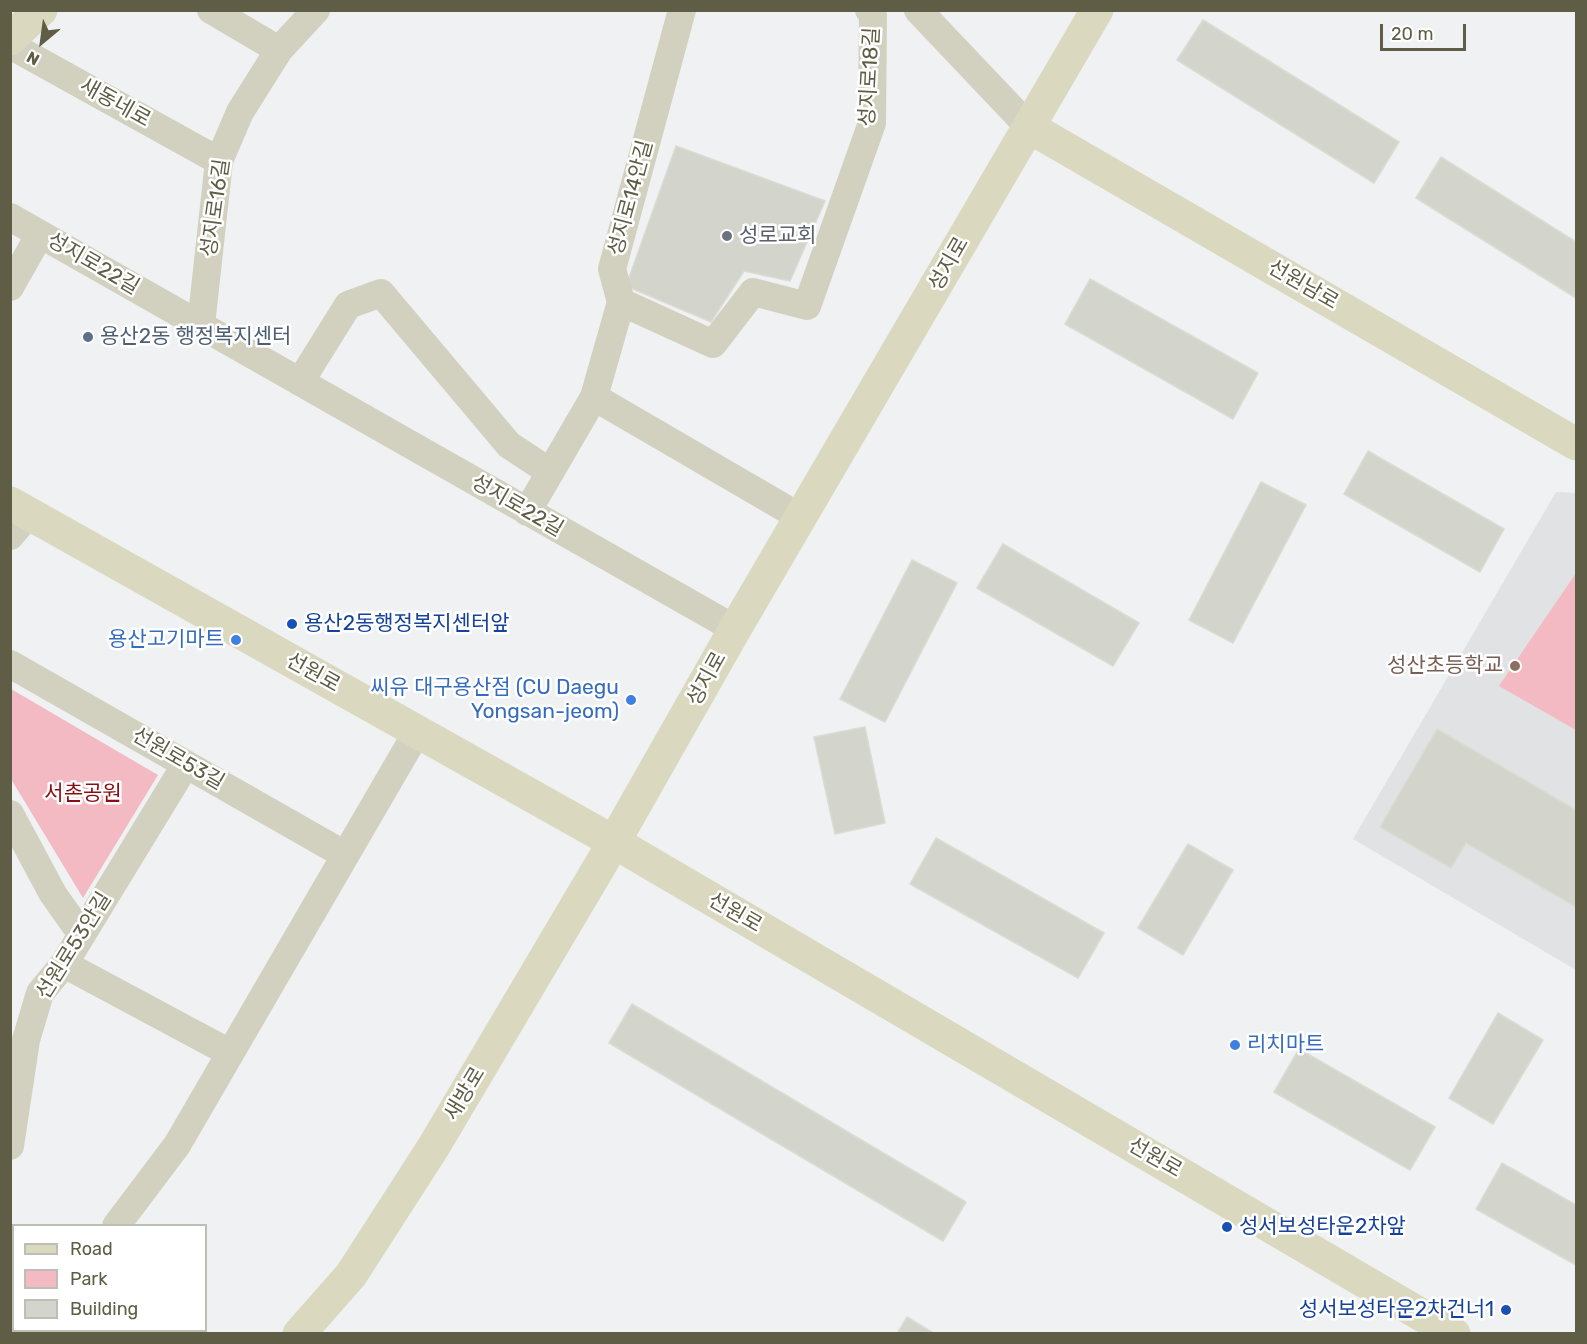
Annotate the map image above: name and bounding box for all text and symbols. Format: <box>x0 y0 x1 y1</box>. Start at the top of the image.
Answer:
north arrow <box>12 12 72 72</box>
scale bar <box>1383 12 1468 50</box>
text: 20 m <box>1391 23 1433 45</box>
street label: 성지로18길 <box>855 27 885 127</box>
text: N <box>23 47 43 69</box>
street label: 새동네로 <box>75 73 155 133</box>
street label: 성지로14안길 <box>603 137 659 259</box>
street label: 성지로16길 <box>197 157 235 259</box>
place label: 성로교회 <box>739 223 816 249</box>
street label: 성지로22길 <box>43 228 143 300</box>
marker: 성로교회 <box>720 229 734 243</box>
street label: 성지로 <box>924 233 974 295</box>
street label: 선원남로 <box>1263 255 1343 315</box>
place label: 용산2동 행정복지센터 <box>100 324 291 350</box>
marker: 용산2동 행정복지센터 <box>81 330 95 344</box>
street label: 성지로22길 <box>467 470 567 542</box>
place label: 용산2동행정복지센터앞 <box>304 611 510 637</box>
marker: 용산2동행정복지센터앞 <box>285 617 299 631</box>
place label: 용산고기마트 <box>108 627 224 653</box>
marker: 용산고기마트 <box>229 633 243 647</box>
street label: 선원로 <box>282 648 344 698</box>
street label: 성지로 <box>682 648 732 710</box>
place label: 성산초등학교 <box>1387 653 1503 679</box>
marker: 성산초등학교 <box>1508 659 1522 673</box>
place label: 씨유 대구용산점 (CU Daegu Yongsan-jeom) <box>370 675 619 725</box>
marker: 씨유 대구용산점 (CU Daegu Yongsan-jeom) <box>624 693 638 707</box>
street label: 선원로53길 <box>127 722 229 796</box>
park label: 서촌공원 <box>44 781 122 807</box>
street label: 선원로53안길 <box>31 888 117 1004</box>
street label: 선원로 <box>704 888 766 938</box>
place label: 리치마트 <box>1247 1032 1324 1058</box>
marker: 리치마트 <box>1228 1038 1242 1052</box>
street label: 새방로 <box>439 1063 491 1125</box>
street label: 선원로 <box>1124 1133 1186 1183</box>
place label: 성서보성타운2차앞 <box>1239 1214 1406 1240</box>
marker: 성서보성타운2차앞 <box>1220 1220 1234 1234</box>
legend <box>12 1224 207 1332</box>
text: Road <box>70 1238 113 1260</box>
text: Park <box>70 1268 107 1290</box>
place label: 성서보성타운2차건너1 <box>1299 1297 1494 1323</box>
text: Building <box>70 1298 138 1320</box>
marker: 성서보성타운2차건너1 <box>1499 1303 1513 1317</box>

